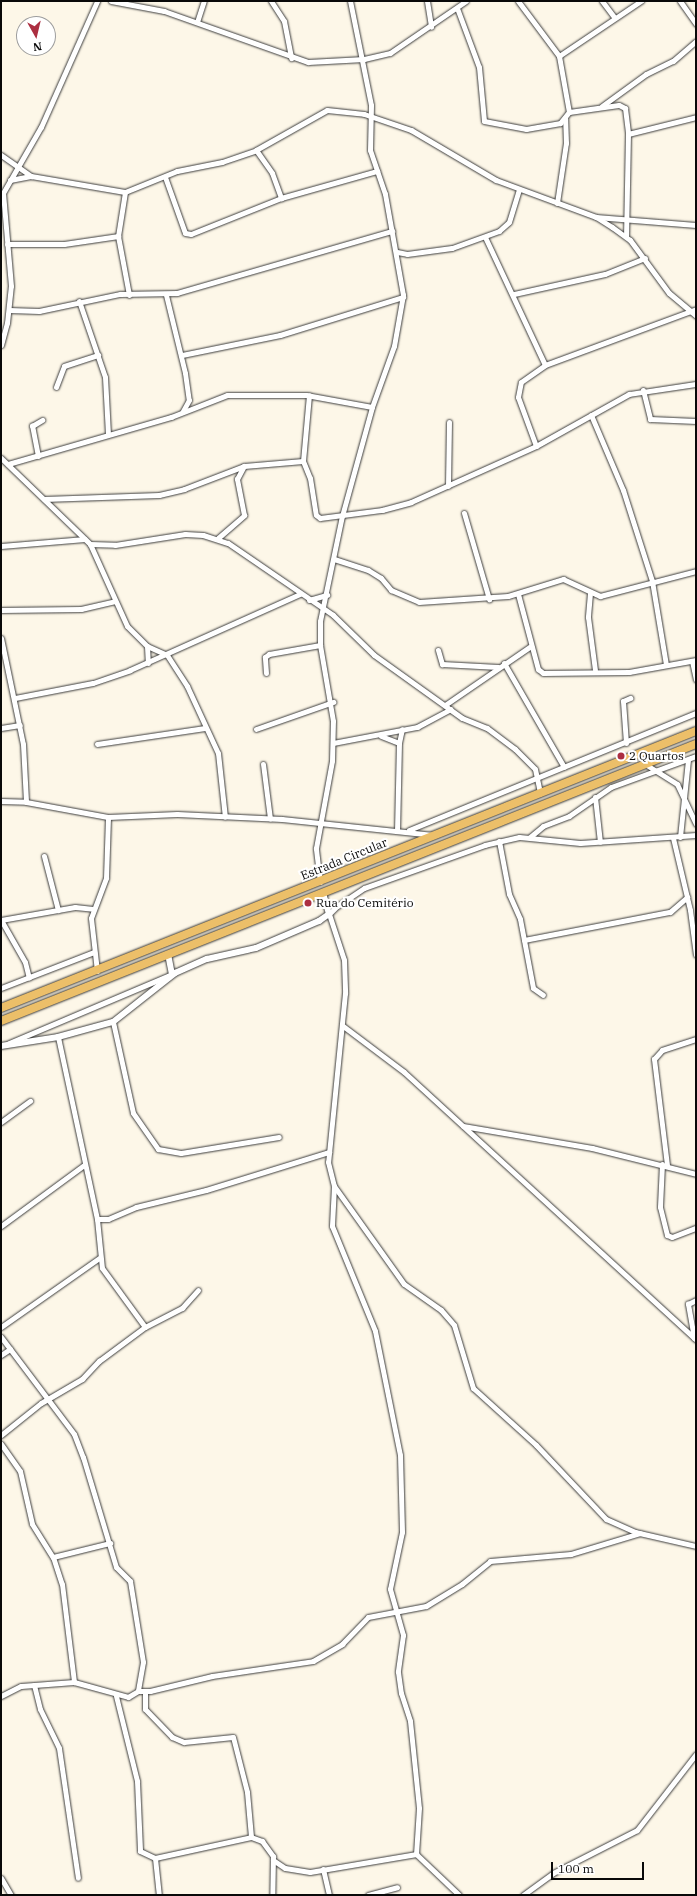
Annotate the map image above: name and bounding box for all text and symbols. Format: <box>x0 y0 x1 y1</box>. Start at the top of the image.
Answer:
north arrow <box>16 16 56 56</box>
text: N <box>32 39 43 54</box>
place label: 2 Quartos <box>629 749 684 763</box>
marker: 2 Quartos <box>616 751 626 761</box>
street label: Estrada Circular <box>299 835 389 883</box>
place label: Rua do Cemitério <box>316 896 413 910</box>
marker: Rua do Cemitério <box>303 898 313 908</box>
scale bar <box>553 1854 646 1880</box>
text: 100 m <box>558 1861 594 1876</box>

